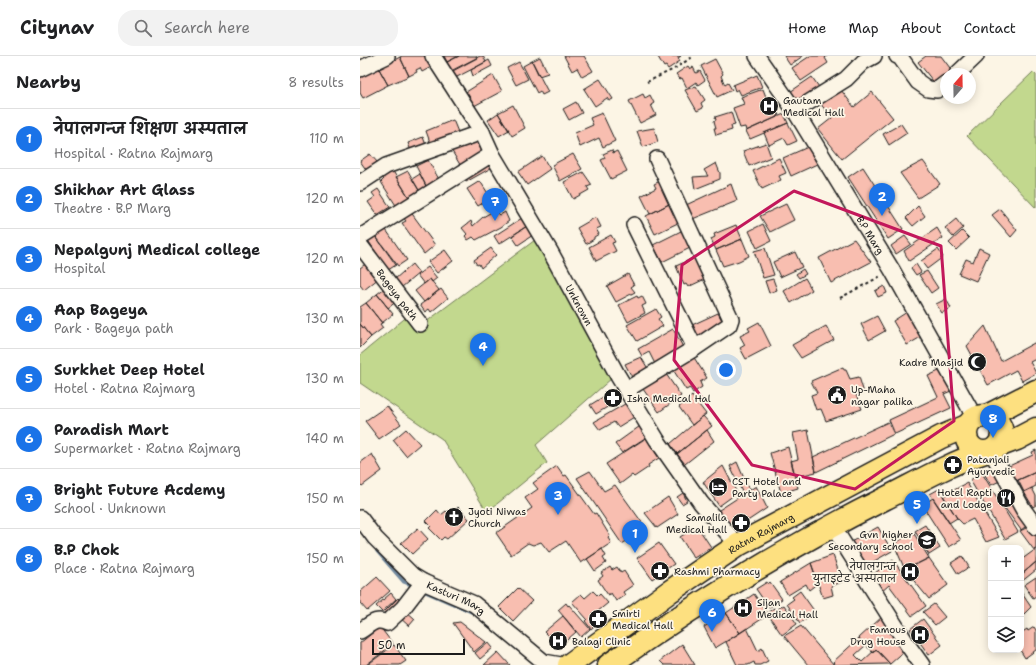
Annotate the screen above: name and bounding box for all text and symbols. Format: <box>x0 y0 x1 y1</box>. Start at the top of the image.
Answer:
search box <box>118 10 398 46</box>
text: Citynav <box>20 15 94 40</box>
icon: search <box>132 17 154 39</box>
text: Search here <box>164 18 250 38</box>
text: Home <box>788 19 827 37</box>
text: Map <box>849 19 879 37</box>
text: About <box>901 19 942 37</box>
text: Contact <box>964 19 1016 37</box>
north arrow <box>940 68 976 104</box>
text: Nearby <box>16 71 81 93</box>
text: 8 results <box>288 74 344 91</box>
place label: Gautam Medical Hall <box>783 94 844 119</box>
hospital icon: Gautam Medical Hall <box>758 95 780 117</box>
text: नेपालगन्ज शिक्षण अस्पताल <box>54 119 247 139</box>
text: 1 <box>26 130 32 147</box>
text: 110 m <box>309 130 344 147</box>
text: Hospital · Ratna Rajmarg <box>54 145 213 162</box>
text: Shikhar Art Glass <box>54 180 195 200</box>
pin: 2 <box>869 183 895 216</box>
pin: 7 <box>482 188 508 221</box>
text: 2 <box>24 190 34 207</box>
text: 120 m <box>306 190 344 207</box>
text: Theatre · B.P Marg <box>54 200 171 217</box>
street label: B.P Marg <box>853 214 887 257</box>
text: Nepalgunj Medical college <box>54 240 260 260</box>
text: 3 <box>24 250 34 267</box>
text: 120 m <box>306 250 344 267</box>
text: Hospital <box>54 260 105 277</box>
street label: Bageya path <box>373 266 421 323</box>
street label: Unknown <box>562 282 595 328</box>
text: Aap Bageya <box>54 300 147 320</box>
text: 4 <box>24 310 34 327</box>
text: 130 m <box>306 310 344 327</box>
text: Park · Bageya path <box>54 320 174 337</box>
pin: 4 <box>470 333 496 366</box>
mosque icon: Kadre Masjid <box>966 351 988 373</box>
place label: Kadre Masjid <box>899 356 964 369</box>
text: Surkhet Deep Hotel <box>54 360 205 380</box>
your location <box>716 360 736 380</box>
text: 5 <box>25 370 33 387</box>
text: 130 m <box>306 370 344 387</box>
text: Hotel · Ratna Rajmarg <box>54 380 195 397</box>
place label: Up-Maha nagar palika <box>851 383 913 408</box>
public building icon: Up-Maha nagar palika <box>826 384 848 406</box>
pharmacy icon: Isha Medical Hal <box>602 387 624 409</box>
place label: Isha Medical Hal <box>627 392 711 405</box>
pin: 8 <box>980 405 1006 438</box>
text: Paradish Mart <box>54 420 169 440</box>
text: 6 <box>24 430 34 447</box>
text: 140 m <box>305 430 344 447</box>
text: Supermarket · Ratna Rajmarg <box>54 440 241 457</box>
place label: Patanjali Ayurvedic <box>967 453 1015 478</box>
pharmacy icon: Patanjali Ayurvedic <box>942 454 964 476</box>
place label: CST Hotel and Party Palace <box>732 475 802 500</box>
hotel icon: CST Hotel and Party Palace <box>707 476 729 498</box>
text: Bright Future Acdemy <box>54 480 225 500</box>
pin: 3 <box>545 482 571 515</box>
place label: Hotel Rapti and Lodge <box>937 486 992 511</box>
restaurant icon: Hotel Rapti and Lodge <box>995 487 1017 509</box>
text: 7 <box>24 490 34 507</box>
text: 150 m <box>306 490 344 507</box>
pin: 5 <box>904 491 930 524</box>
text: School · Unknown <box>54 500 166 517</box>
place label: Jyoti Niwas Church <box>468 505 526 530</box>
church icon: Jyoti Niwas Church <box>443 506 465 528</box>
street label: Ratna Rajmarg <box>726 510 796 557</box>
place label: Samalila Medical Hall <box>666 511 728 536</box>
pharmacy icon: Samalila Medical Hall <box>730 512 752 534</box>
pin: 1 <box>622 520 648 553</box>
place label: Gvn higher Secondary school <box>828 528 913 553</box>
school or university icon: Gvn higher Secondary school <box>916 529 938 551</box>
text: B.P Chok <box>54 540 120 560</box>
map controls <box>988 545 1024 653</box>
button: + <box>988 545 1024 581</box>
text: 8 <box>24 550 34 567</box>
text: 150 m <box>306 550 344 567</box>
place label: नेपालगन्ज युनाइटेड अस्पताल <box>812 558 897 586</box>
text: Place · Ratna Rajmarg <box>54 560 195 577</box>
pharmacy icon: Rashmi Pharmacy <box>649 560 671 582</box>
hospital icon: नेपालगन्ज युनाइटेड अस्पताल <box>899 561 921 583</box>
place label: Rashmi Pharmacy <box>674 565 760 578</box>
street label: Kasturi Marg <box>425 578 488 618</box>
button: − <box>988 581 1024 617</box>
place label: Sijan Medical Hall <box>757 596 818 621</box>
hospital icon: Sijan Medical Hall <box>732 597 754 619</box>
pin: 6 <box>699 599 725 632</box>
place label: Smirti Medical Hall <box>612 607 673 632</box>
pharmacy icon: Smirti Medical Hall <box>587 608 609 630</box>
button: layers <box>988 617 1024 653</box>
place label: Famous Drug House <box>850 623 906 648</box>
hospital icon: Famous Drug House <box>909 624 931 646</box>
hospital icon: Balagi Clinic <box>547 630 569 652</box>
place label: Balagi Clinic <box>572 635 631 648</box>
scale bar <box>372 637 465 656</box>
text: 50 m <box>378 638 406 653</box>

